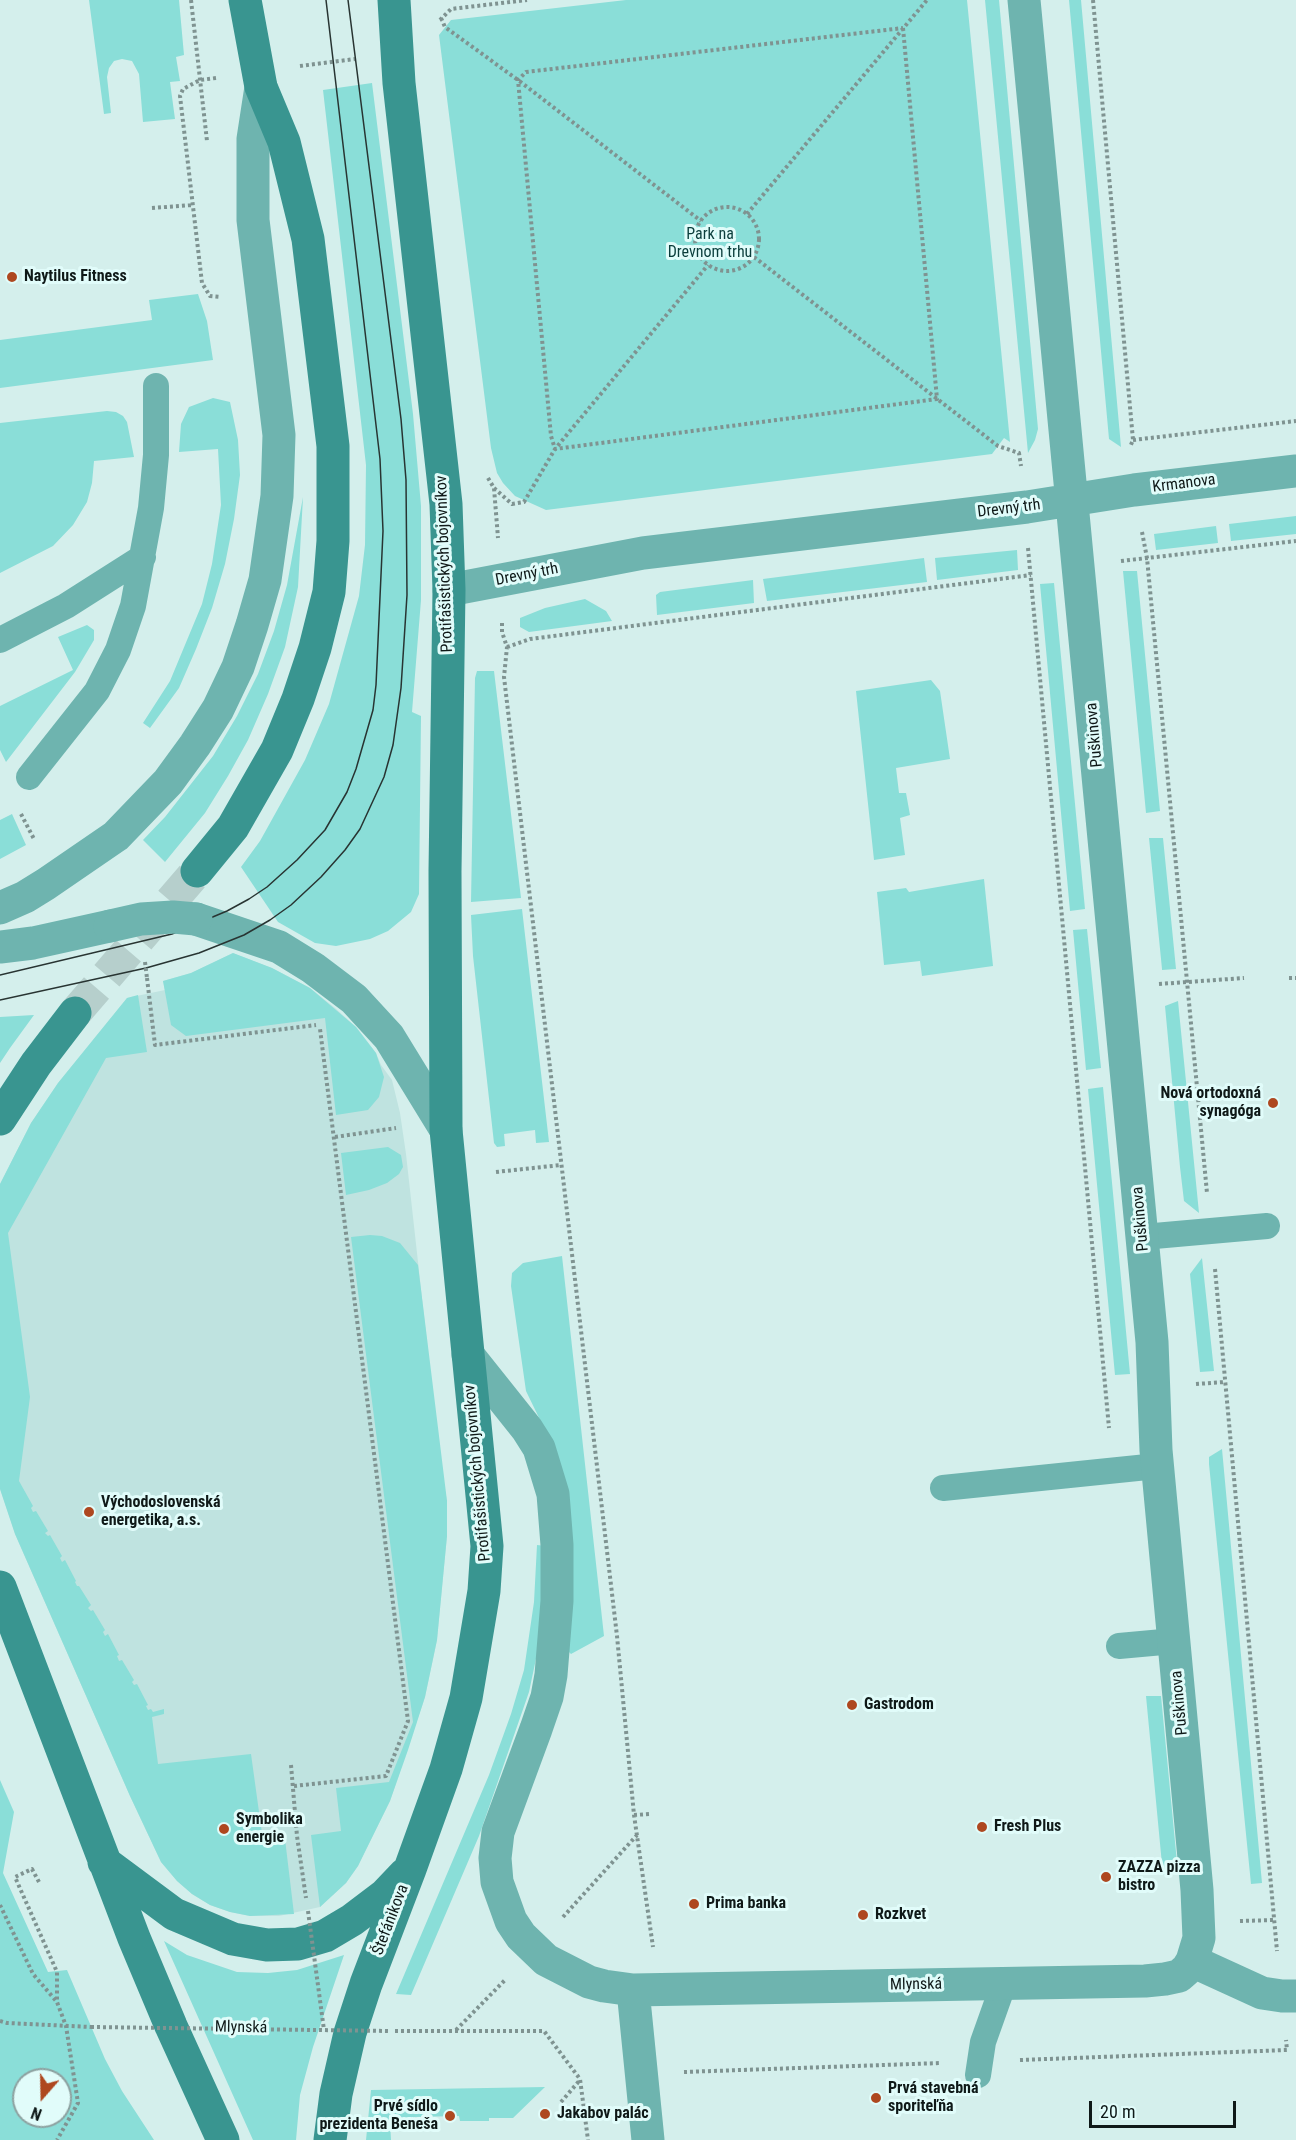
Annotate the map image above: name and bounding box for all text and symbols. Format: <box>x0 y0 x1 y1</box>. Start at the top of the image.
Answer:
park label: Park na Drevnom trhu <box>668 225 752 263</box>
place label: Naytilus Fitness <box>24 267 127 287</box>
marker: Naytilus Fitness <box>5 270 19 284</box>
street label: Krmanova <box>1151 471 1217 497</box>
street label: Protifašistických bojovníkov <box>432 475 458 653</box>
street label: Drevný trh <box>976 496 1042 522</box>
street label: Drevný trh <box>494 560 560 590</box>
street label: Puškinova <box>1083 702 1107 768</box>
place label: Nová ortodoxná synagóga <box>1160 1084 1261 1122</box>
marker: Nová ortodoxná synagóga <box>1266 1096 1280 1110</box>
street label: Puškinova <box>1129 1186 1153 1252</box>
street label: Protifašistických bojovníkov <box>461 1384 495 1562</box>
place label: Východoslovenská energetika, a.s. <box>101 1493 220 1531</box>
marker: Východoslovenská energetika, a.s. <box>82 1505 96 1519</box>
street label: Puškinova <box>1168 1670 1192 1736</box>
place label: Gastrodom <box>864 1695 934 1715</box>
marker: Gastrodom <box>845 1698 859 1712</box>
place label: Symbolika energie <box>236 1810 303 1848</box>
place label: Fresh Plus <box>994 1817 1061 1837</box>
marker: Fresh Plus <box>975 1820 989 1834</box>
marker: Symbolika energie <box>217 1822 231 1836</box>
place label: ZAZZA pizza bistro <box>1118 1858 1200 1896</box>
marker: ZAZZA pizza bistro <box>1099 1870 1113 1884</box>
street label: Štefánikova <box>369 1882 413 1958</box>
place label: Prima banka <box>706 1894 786 1914</box>
marker: Prima banka <box>687 1897 701 1911</box>
place label: Rozkvet <box>875 1905 926 1925</box>
marker: Rozkvet <box>856 1908 870 1922</box>
street label: Mlynská <box>890 1975 942 1995</box>
street label: Mlynská <box>215 2018 267 2038</box>
north arrow <box>12 2068 72 2128</box>
place label: Prvá stavebná sporiteľňa <box>888 2079 978 2117</box>
scale bar <box>1092 2089 1239 2127</box>
marker: Prvá stavebná sporiteľňa <box>869 2091 883 2105</box>
place label: Prvé sídlo prezidenta Beneša <box>319 2097 438 2135</box>
text: 20 m <box>1100 2101 1135 2122</box>
text: N <box>29 2103 44 2124</box>
place label: Jakabov palác <box>557 2104 649 2124</box>
marker: Jakabov palác <box>538 2107 552 2121</box>
marker: Prvé sídlo prezidenta Beneša <box>443 2109 457 2123</box>

